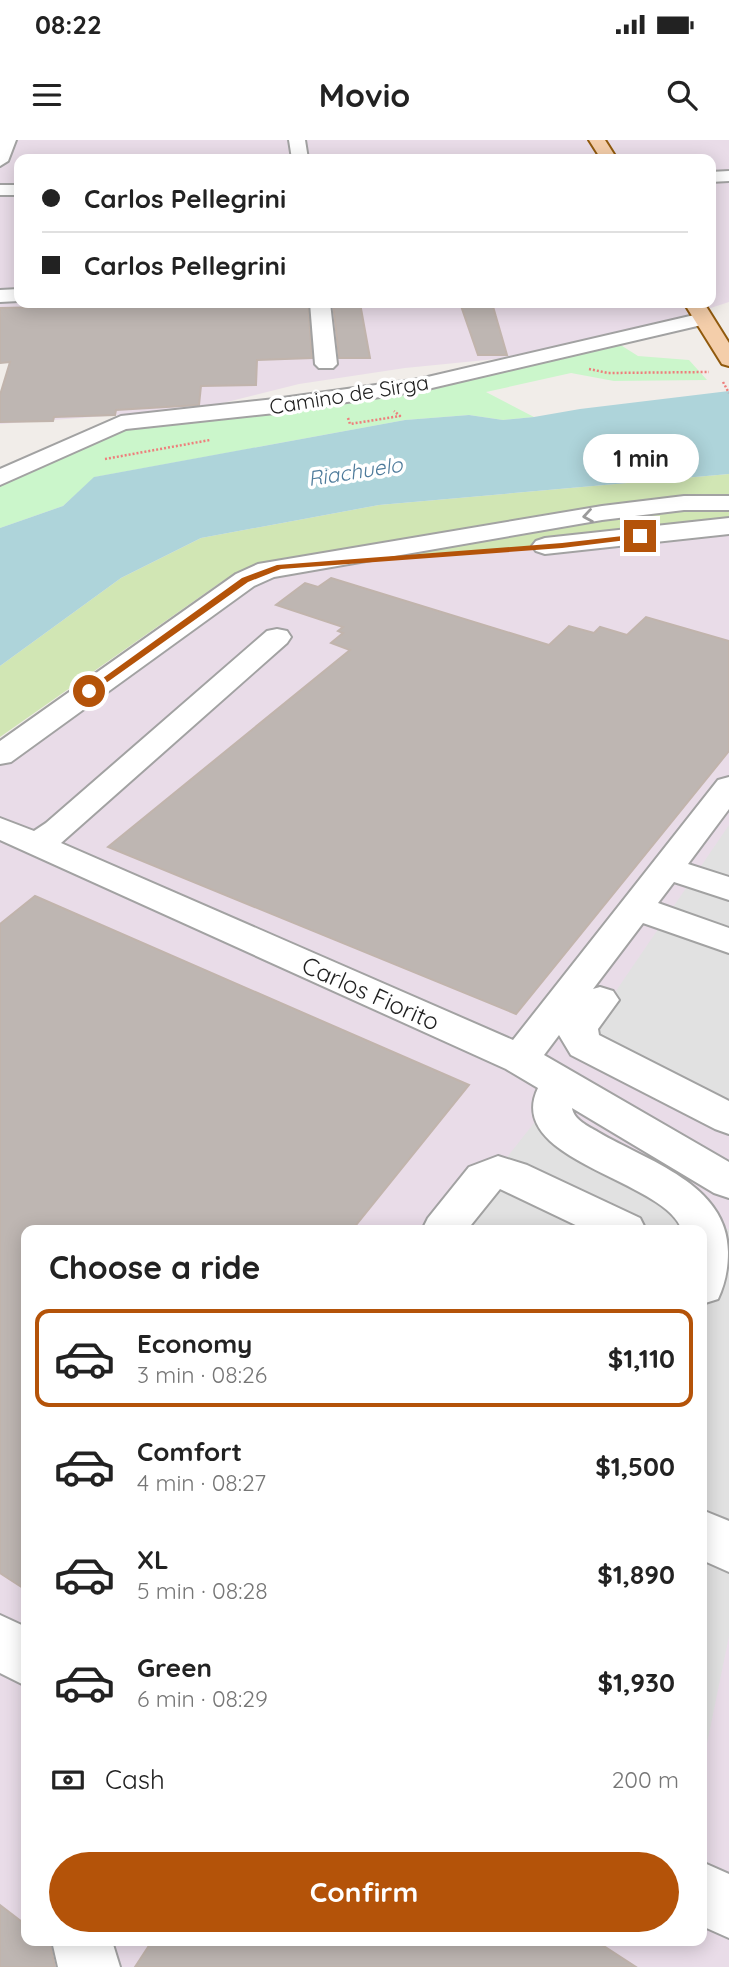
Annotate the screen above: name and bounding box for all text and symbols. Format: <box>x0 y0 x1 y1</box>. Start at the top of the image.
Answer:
text: 08:22 <box>35 8 102 41</box>
text: Movio <box>319 75 410 115</box>
icon: menu <box>28 76 66 114</box>
icon: search <box>663 76 701 114</box>
text: Carlos Pellegrini <box>84 182 286 215</box>
text: Carlos Pellegrini <box>84 249 286 282</box>
street label: Camino de Sirga <box>268 369 430 419</box>
callout: 1 min <box>582 434 698 484</box>
text: 1 min <box>613 444 669 473</box>
water label: Riachuelo <box>306 451 405 491</box>
one-way arrow <box>582 508 594 523</box>
route end <box>624 520 656 552</box>
route start <box>73 675 105 707</box>
street label: Carlos Fiorito <box>298 949 444 1037</box>
text: Choose a ride <box>49 1247 261 1287</box>
icon: car <box>53 1327 116 1390</box>
text: Economy <box>137 1327 252 1360</box>
text: $1,110 <box>608 1342 675 1375</box>
text: 3 min · 08:26 <box>137 1360 267 1389</box>
icon: car <box>53 1435 116 1498</box>
text: Comfort <box>137 1435 242 1468</box>
text: $1,500 <box>595 1450 675 1483</box>
text: 4 min · 08:27 <box>137 1468 266 1497</box>
icon: car <box>53 1543 116 1606</box>
text: XL <box>137 1543 169 1576</box>
text: $1,890 <box>597 1558 675 1591</box>
text: 5 min · 08:28 <box>137 1576 268 1605</box>
icon: car <box>53 1651 116 1714</box>
text: Green <box>137 1651 212 1684</box>
text: $1,930 <box>598 1666 675 1699</box>
text: 6 min · 08:29 <box>137 1684 268 1713</box>
icon: cash <box>49 1761 87 1799</box>
text: Cash <box>105 1763 165 1796</box>
text: 200 m <box>612 1765 679 1794</box>
button: Confirm <box>49 1852 679 1932</box>

